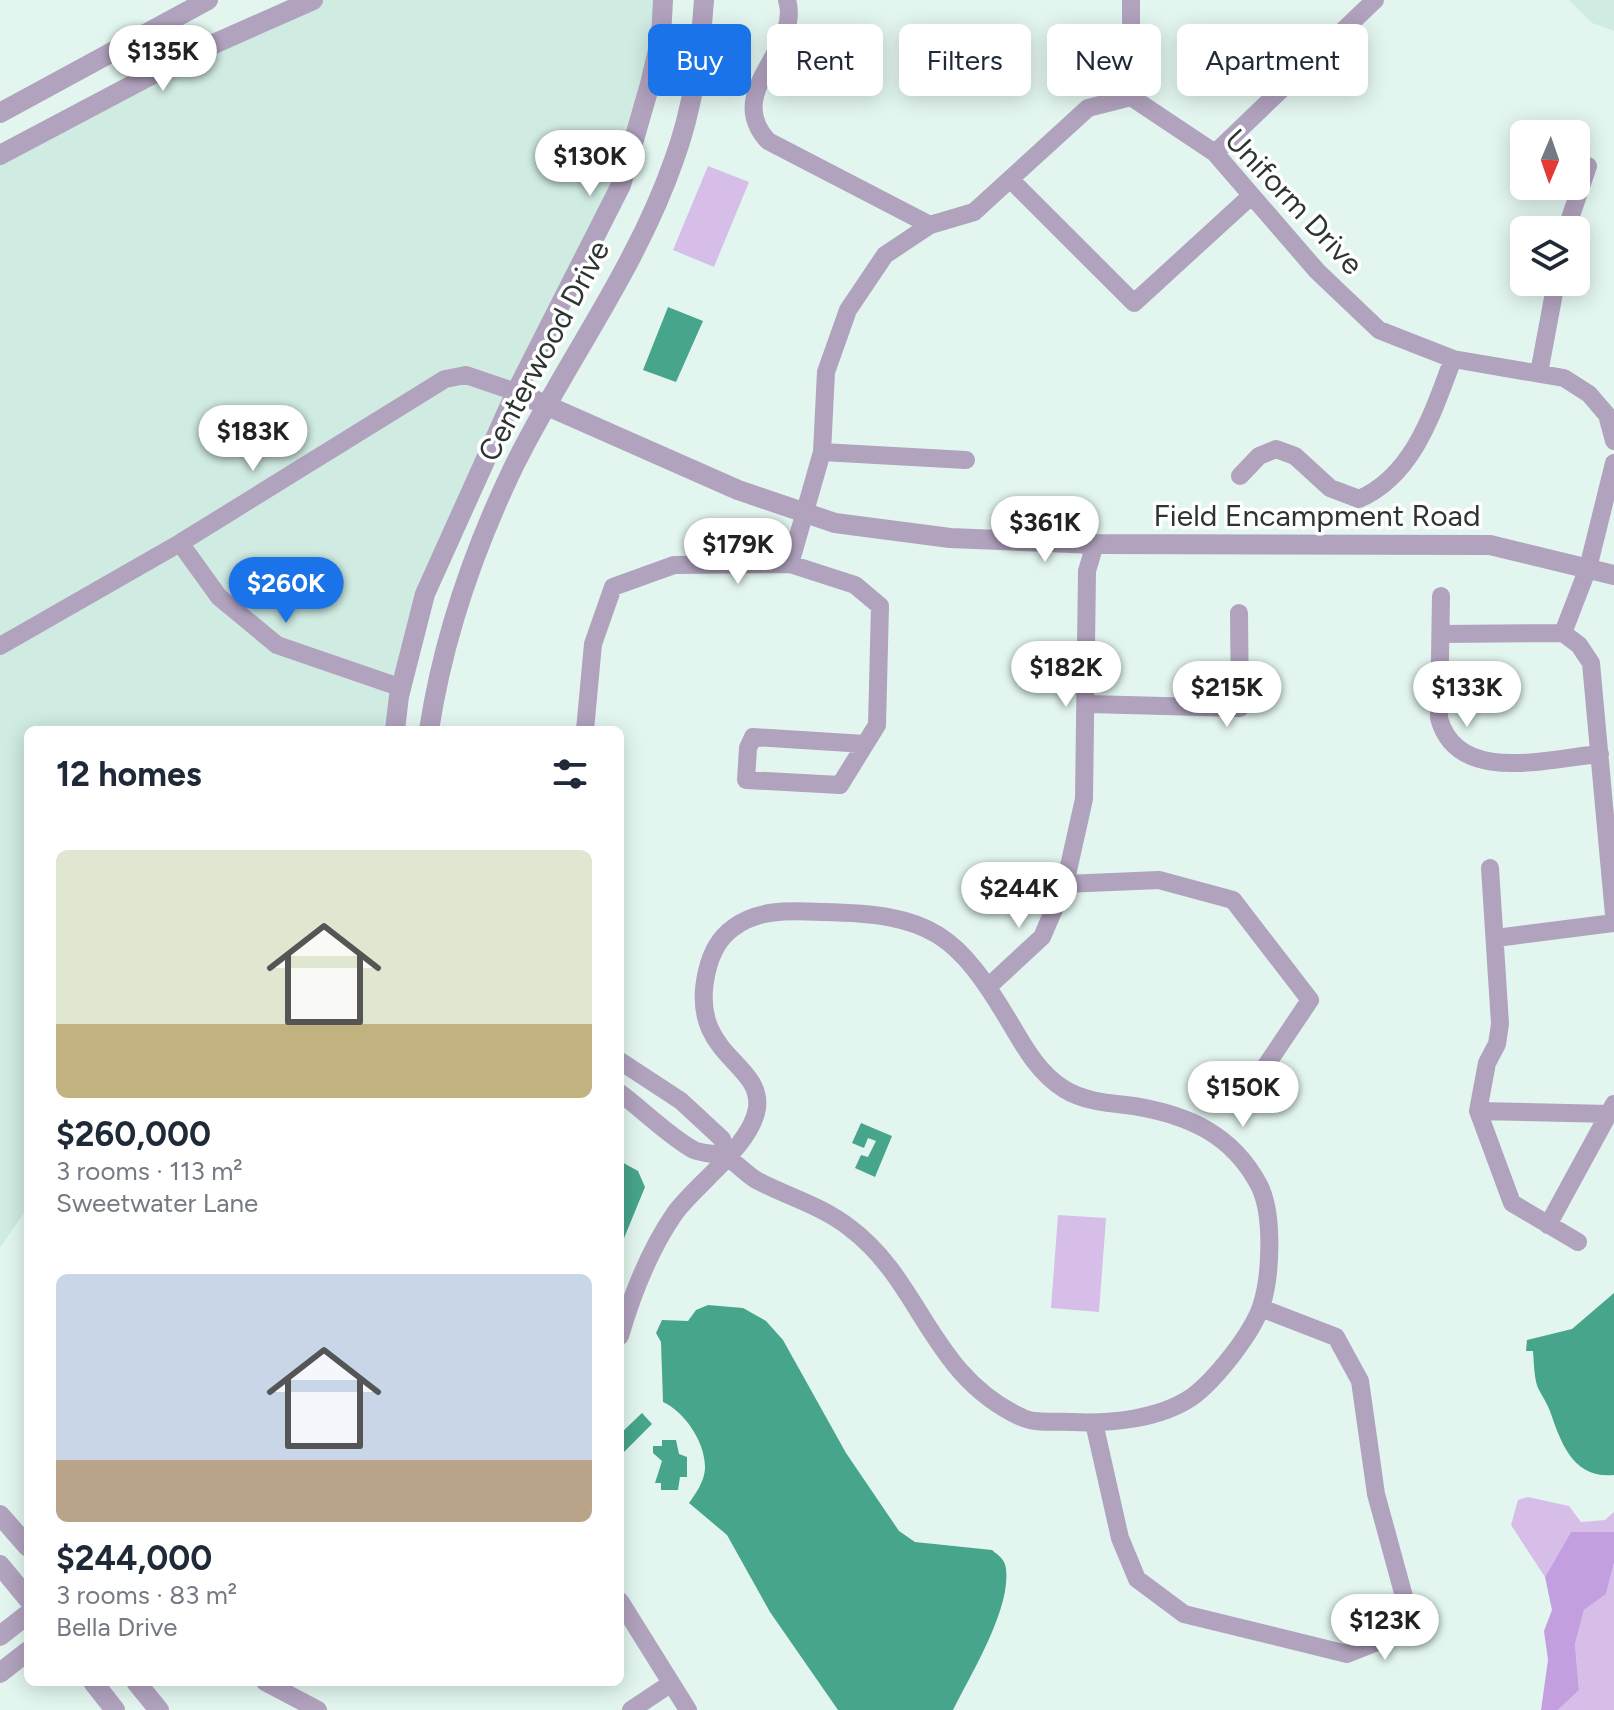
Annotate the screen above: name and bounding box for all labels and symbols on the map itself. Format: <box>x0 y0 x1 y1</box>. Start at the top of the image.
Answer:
pin: $135K <box>107 25 219 93</box>
north arrow <box>1510 120 1590 200</box>
street label: Uniform Drive <box>1218 121 1371 282</box>
pin: $130K <box>534 130 646 198</box>
street label: Centerwood Drive <box>470 234 617 468</box>
pin: $183K <box>197 405 309 473</box>
pin: $361K <box>989 496 1101 564</box>
street label: Field Encampment Road <box>1154 497 1480 534</box>
pin: $179K <box>682 518 794 586</box>
pin: $260K <box>230 557 342 625</box>
pin: $182K <box>1010 641 1122 709</box>
pin: $215K <box>1171 661 1283 729</box>
pin: $133K <box>1411 661 1523 729</box>
pin: $244K <box>963 862 1075 930</box>
pin: $150K <box>1187 1061 1299 1129</box>
pin: $123K <box>1329 1594 1441 1662</box>

